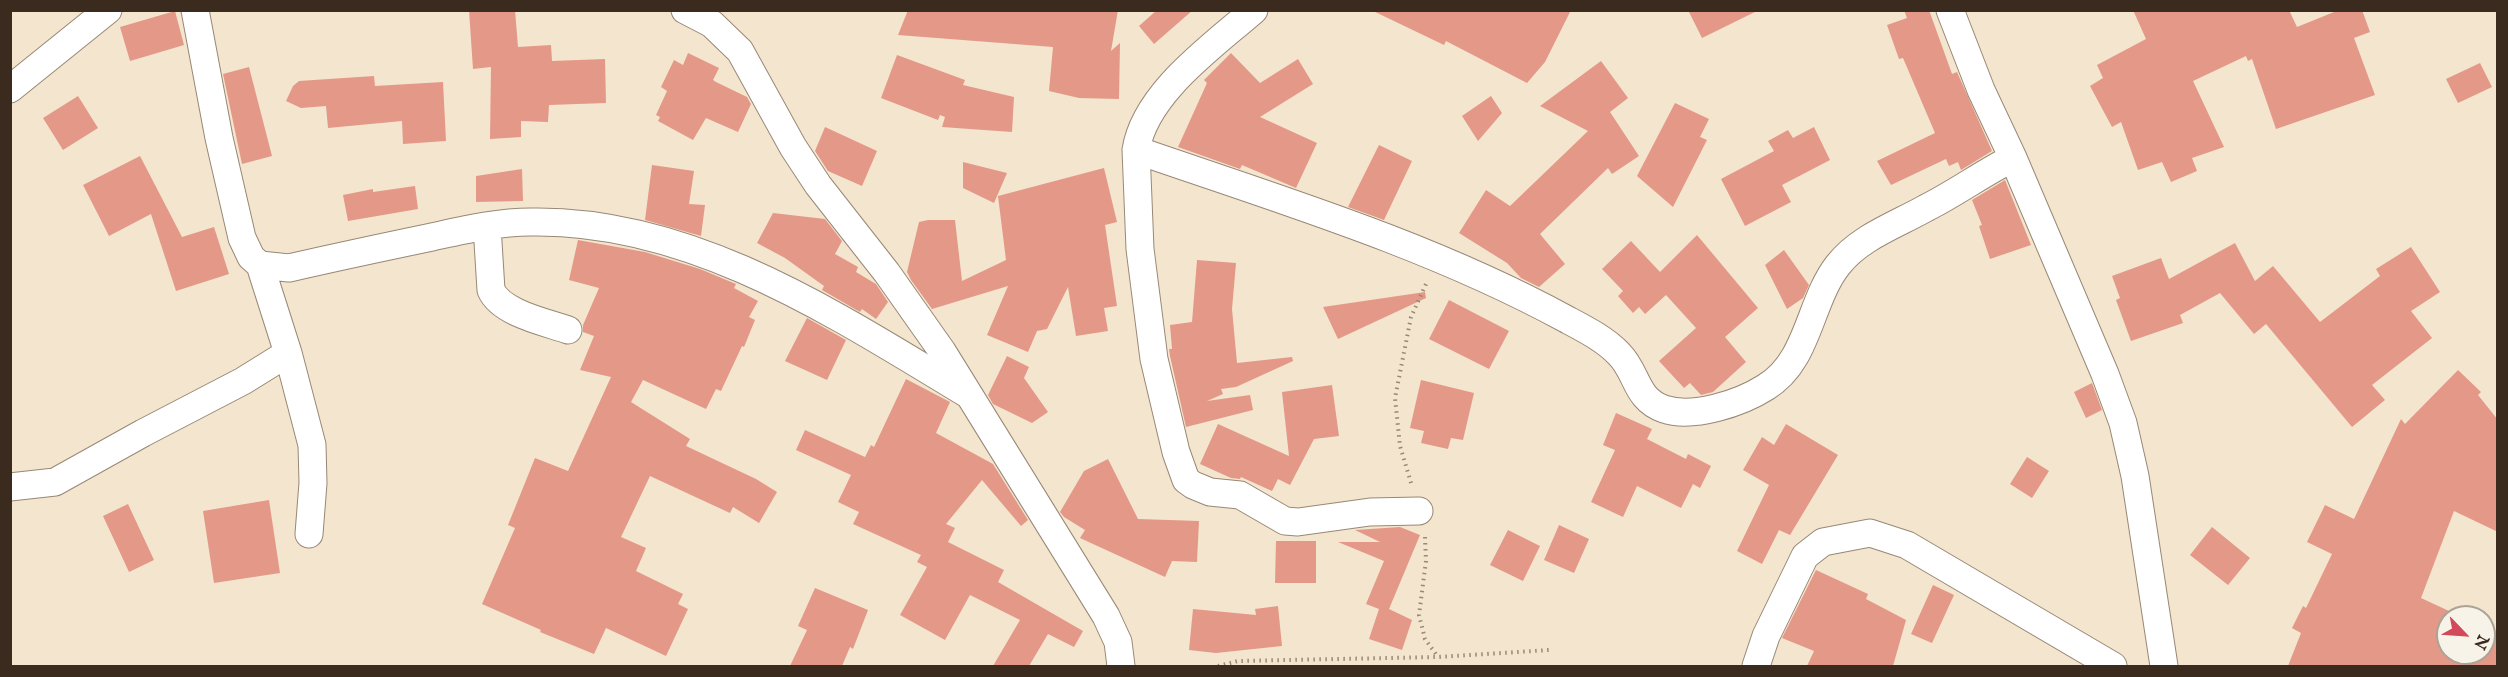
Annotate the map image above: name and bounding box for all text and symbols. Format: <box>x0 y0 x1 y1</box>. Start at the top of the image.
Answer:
north arrow <box>2436 605 2496 665</box>
text: N <box>2469 631 2492 652</box>

